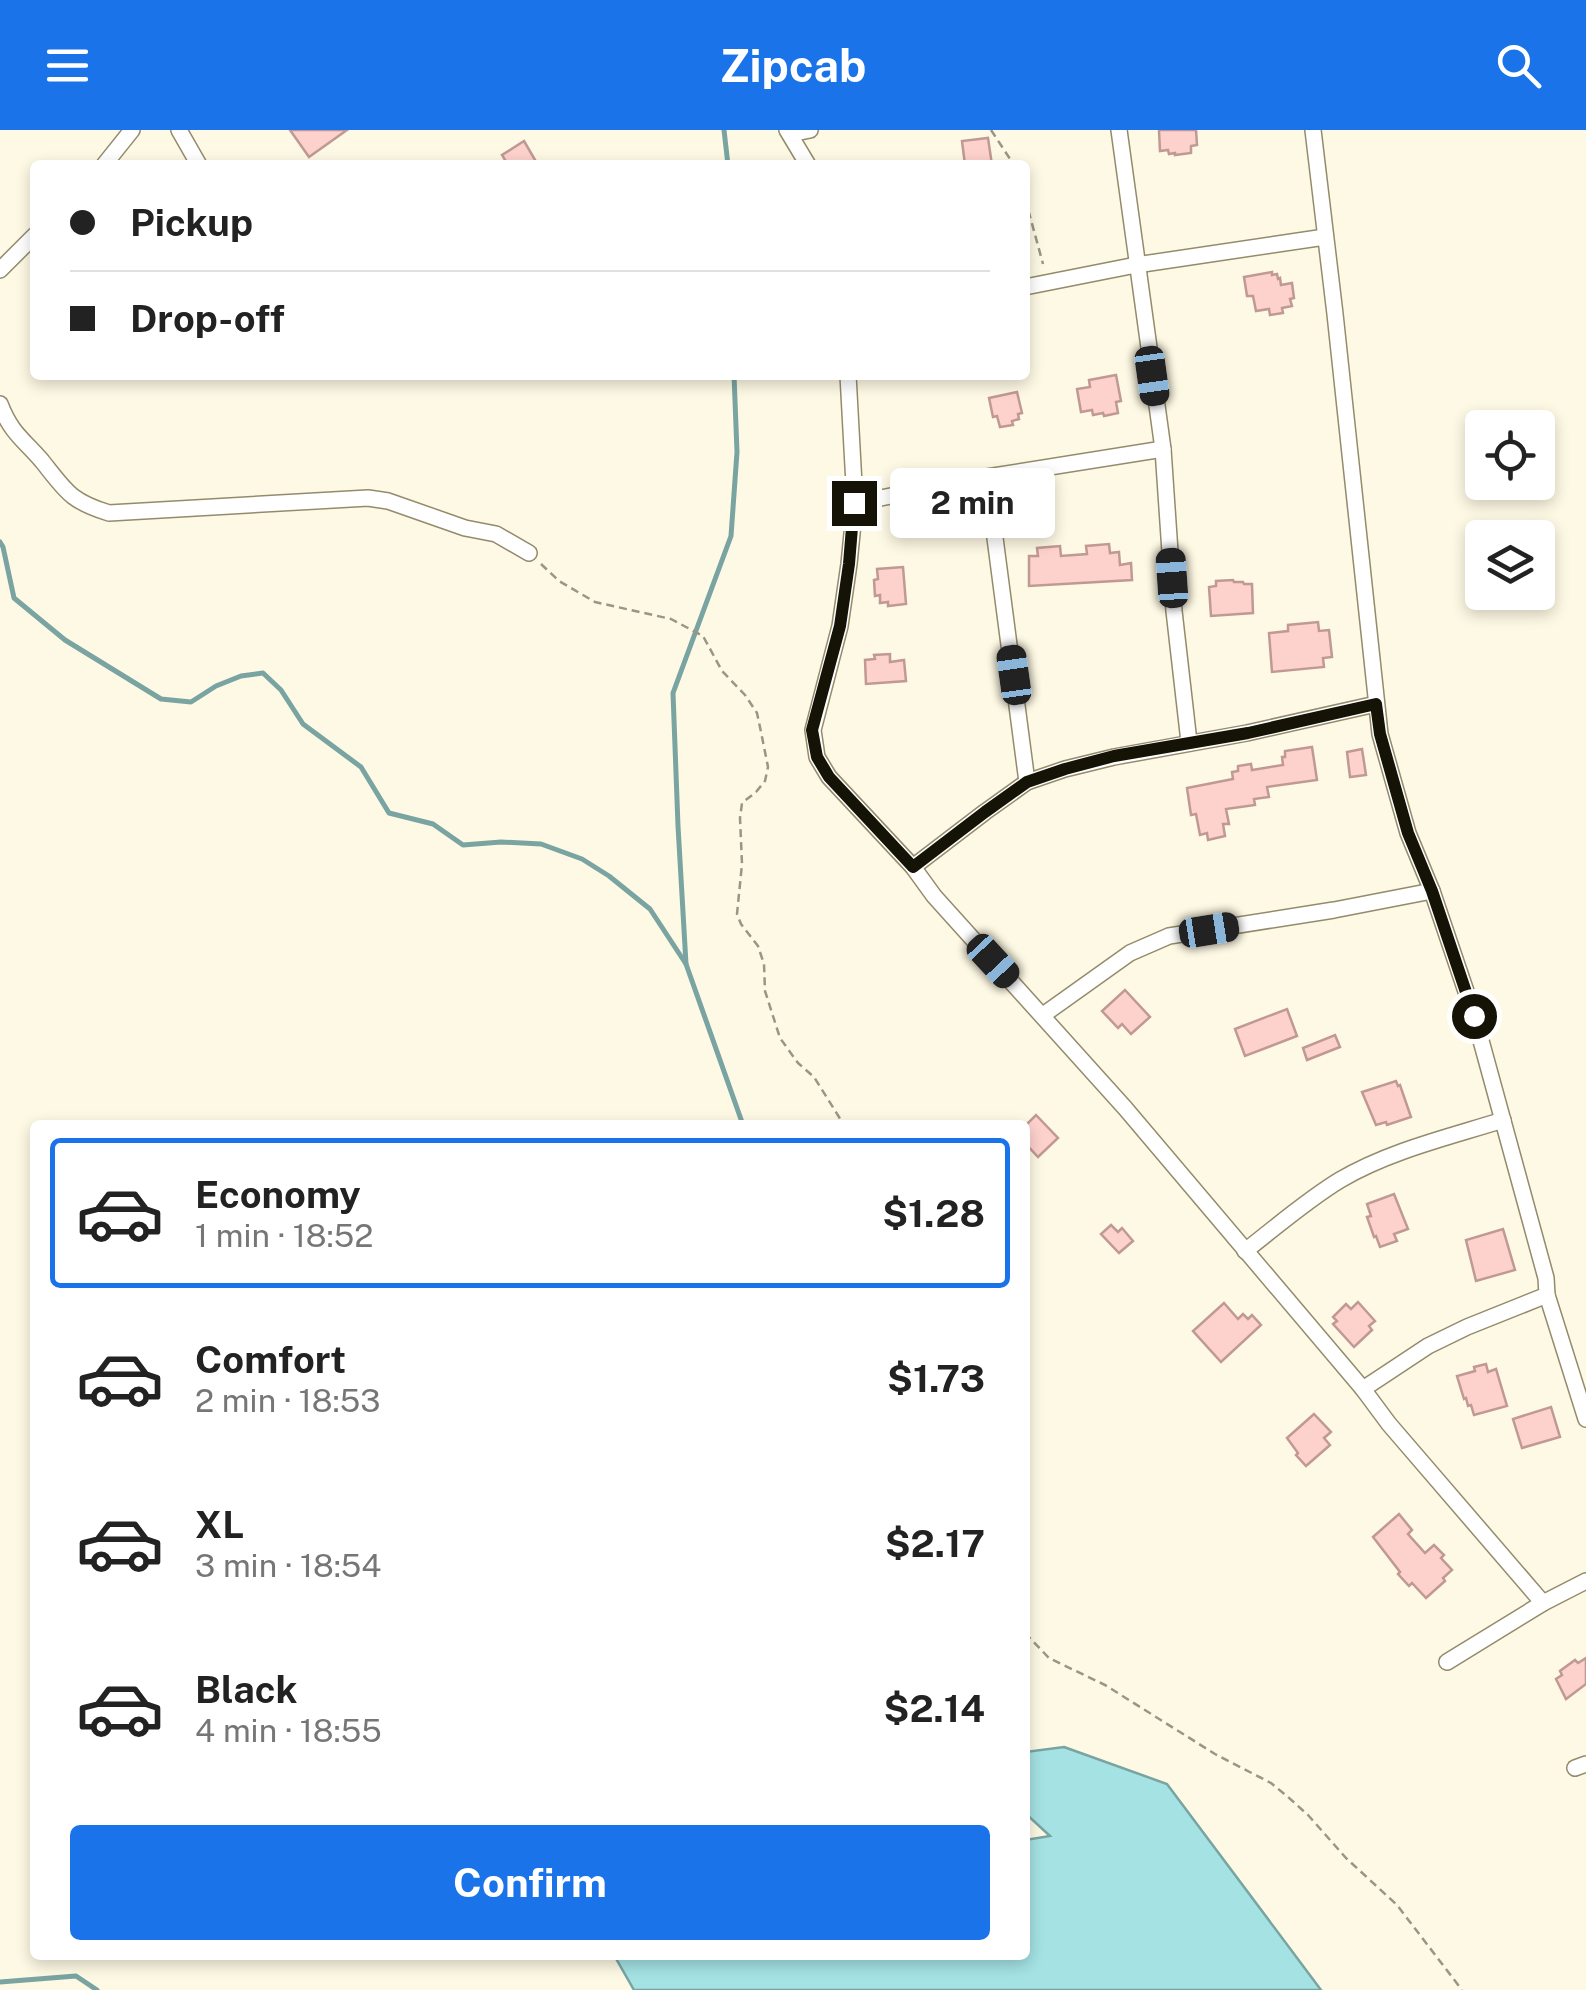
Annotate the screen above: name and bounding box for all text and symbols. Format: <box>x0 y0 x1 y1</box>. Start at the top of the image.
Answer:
icon: menu <box>40 38 95 93</box>
icon: search <box>1491 38 1546 93</box>
text: Zipcab <box>720 39 866 92</box>
text: Pickup <box>130 200 253 245</box>
text: Drop-off <box>130 296 285 341</box>
car <box>1133 344 1171 408</box>
map controls <box>1465 410 1555 610</box>
button: locate <box>1465 410 1555 500</box>
callout: 2 min <box>889 468 1054 538</box>
route end <box>832 481 877 526</box>
text: 2 min <box>931 484 1014 521</box>
button: layers <box>1465 520 1555 610</box>
car <box>1155 547 1189 609</box>
car <box>995 643 1033 707</box>
car <box>1177 910 1241 950</box>
car <box>962 929 1024 993</box>
route start <box>1452 994 1497 1039</box>
icon: car <box>75 1168 165 1258</box>
text: Economy <box>195 1172 361 1217</box>
text: $1.28 <box>882 1191 985 1236</box>
text: 1 min · 18:52 <box>195 1217 373 1254</box>
icon: car <box>75 1333 165 1423</box>
text: Comfort <box>195 1337 346 1382</box>
text: $1.73 <box>887 1356 985 1401</box>
text: 2 min · 18:53 <box>195 1382 380 1419</box>
icon: car <box>75 1498 165 1588</box>
text: XL <box>195 1502 244 1547</box>
text: $2.17 <box>885 1521 985 1566</box>
text: 3 min · 18:54 <box>195 1547 381 1584</box>
icon: car <box>75 1663 165 1753</box>
text: Black <box>195 1667 298 1712</box>
text: $2.14 <box>884 1686 985 1731</box>
text: 4 min · 18:55 <box>195 1712 382 1749</box>
button: Confirm <box>70 1825 990 1940</box>

